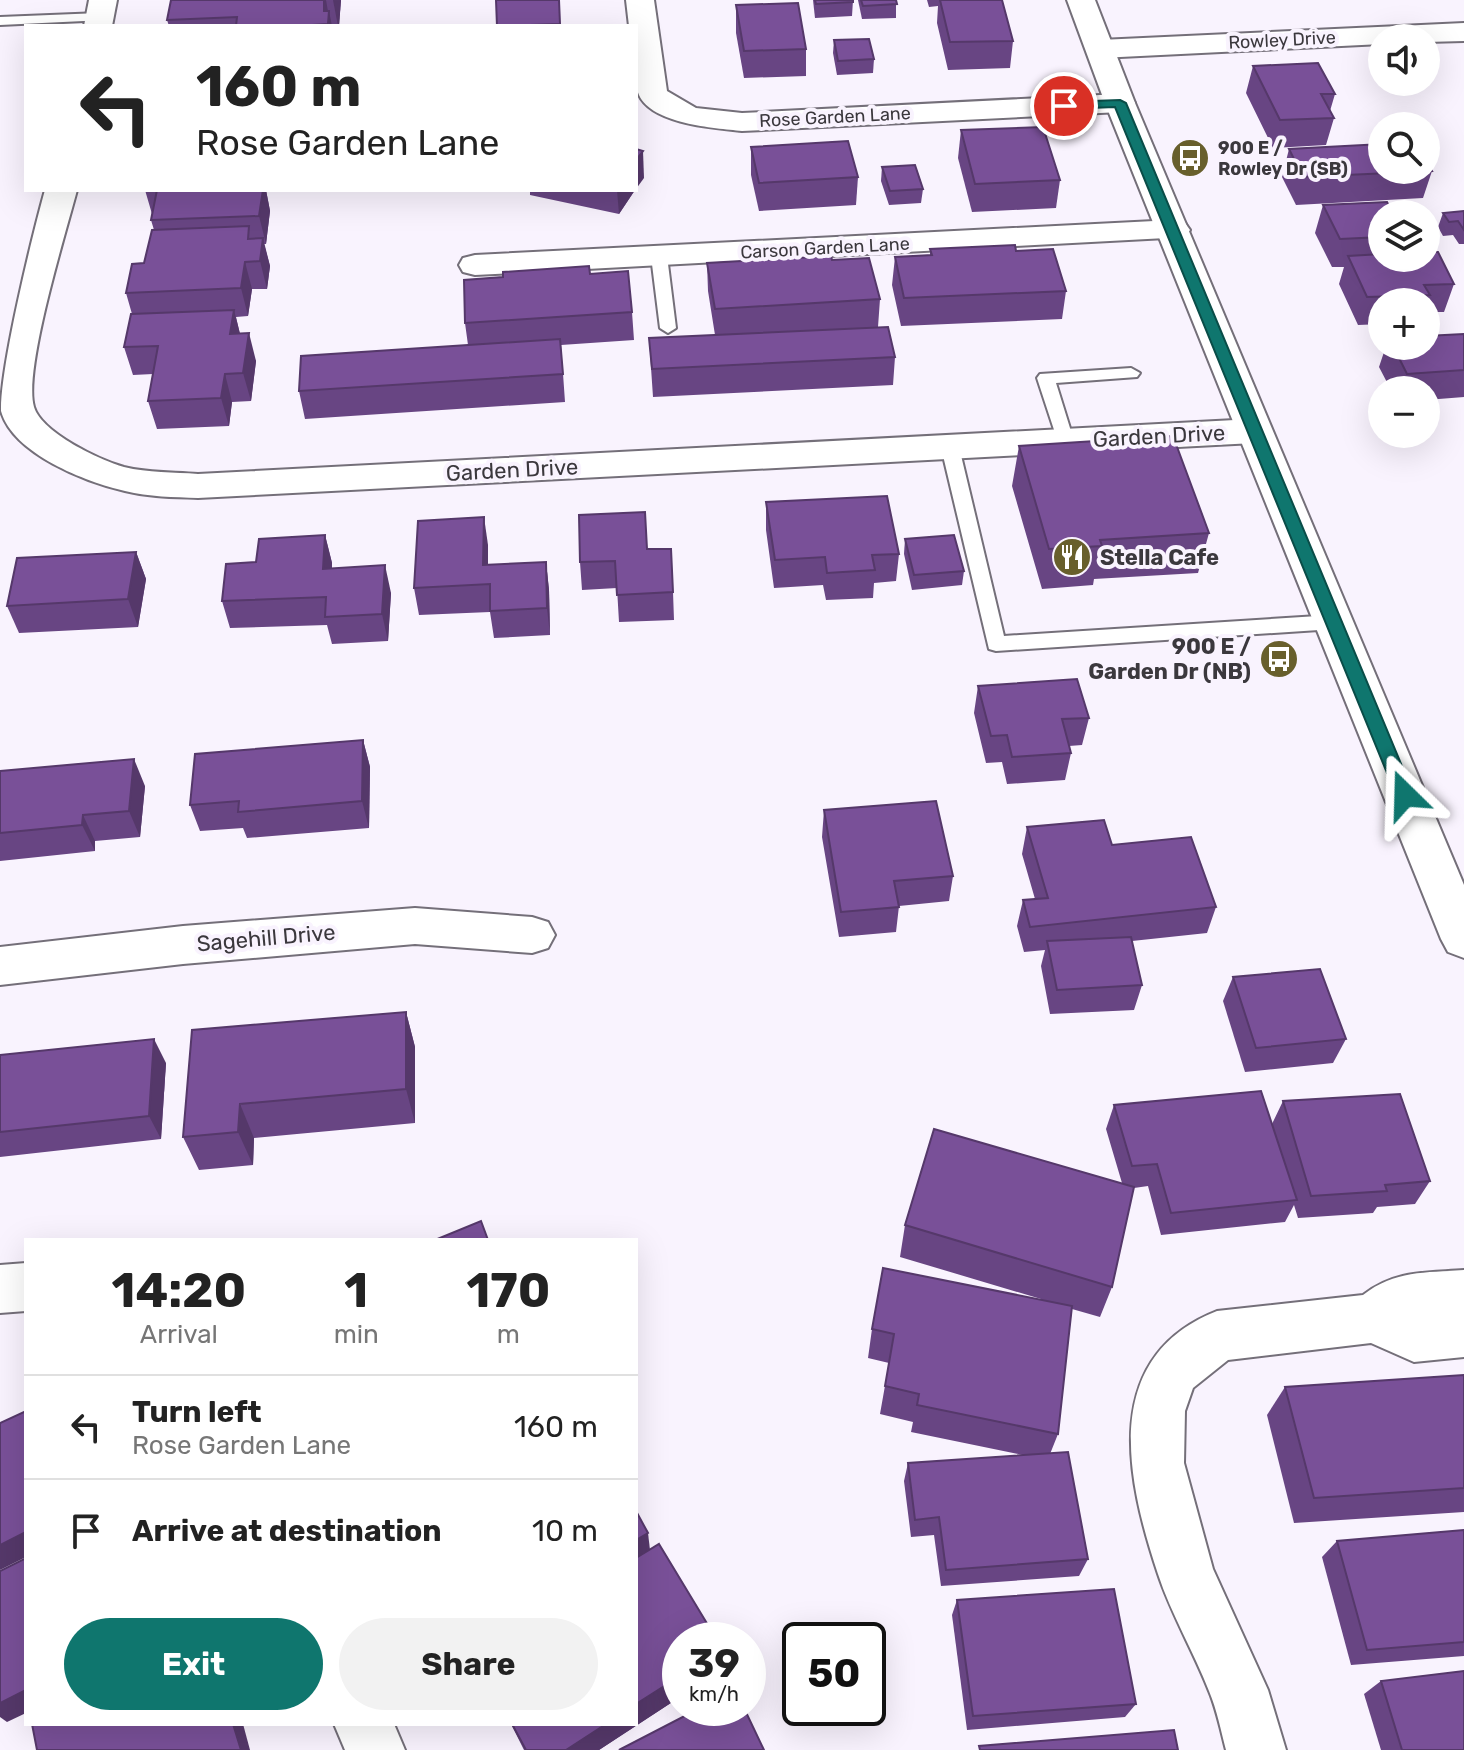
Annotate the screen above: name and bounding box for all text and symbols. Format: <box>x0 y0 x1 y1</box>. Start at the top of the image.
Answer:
map controls <box>1368 24 1440 448</box>
button: sound <box>1368 24 1440 96</box>
street label: Rowley Drive <box>1228 26 1336 54</box>
text: 160 m <box>196 54 362 120</box>
icon: left <box>64 56 168 160</box>
pin <box>1030 72 1098 140</box>
icon: arrive <box>1042 84 1086 128</box>
street label: Rose Garden Lane <box>759 102 911 132</box>
button: search <box>1368 112 1440 184</box>
text: Rose Garden Lane <box>196 121 499 164</box>
bus stop icon: 900 E / Rowley Dr (SB) <box>1169 137 1211 179</box>
place label: 900 E / Rowley Dr (SB) <box>1218 137 1348 180</box>
button: layers <box>1368 200 1440 272</box>
street label: Carson Garden Lane <box>740 233 910 263</box>
button: + <box>1368 288 1440 360</box>
button: − <box>1368 376 1440 448</box>
street label: Garden Drive <box>1092 419 1226 453</box>
street label: Garden Drive <box>445 453 579 487</box>
restaurant icon: Stella Cafe <box>1051 536 1093 578</box>
place label: Stella Cafe <box>1100 544 1219 571</box>
place label: 900 E / Garden Dr (NB) <box>1088 633 1251 685</box>
bus stop icon: 900 E / Garden Dr (NB) <box>1258 638 1300 680</box>
position arrow <box>1363 753 1447 837</box>
street label: Sagehill Drive <box>196 918 336 958</box>
text: 14:20 <box>112 1262 246 1319</box>
text: 1 <box>344 1262 368 1319</box>
text: 170 <box>466 1262 550 1319</box>
text: Arrival <box>140 1319 218 1350</box>
text: min <box>334 1319 379 1350</box>
text: m <box>497 1319 520 1350</box>
text: Turn left <box>132 1394 262 1430</box>
icon: left <box>64 1405 108 1449</box>
text: 160 m <box>514 1409 598 1445</box>
text: Rose Garden Lane <box>132 1430 351 1461</box>
icon: arrive <box>64 1509 108 1553</box>
text: Arrive at destination <box>132 1513 442 1549</box>
text: 10 m <box>532 1513 598 1549</box>
button: Exit <box>64 1618 323 1710</box>
button: Share <box>339 1618 598 1710</box>
speed limit sign: 50 <box>782 1622 886 1726</box>
text: 39 <box>688 1640 740 1687</box>
text: km/h <box>689 1682 739 1706</box>

